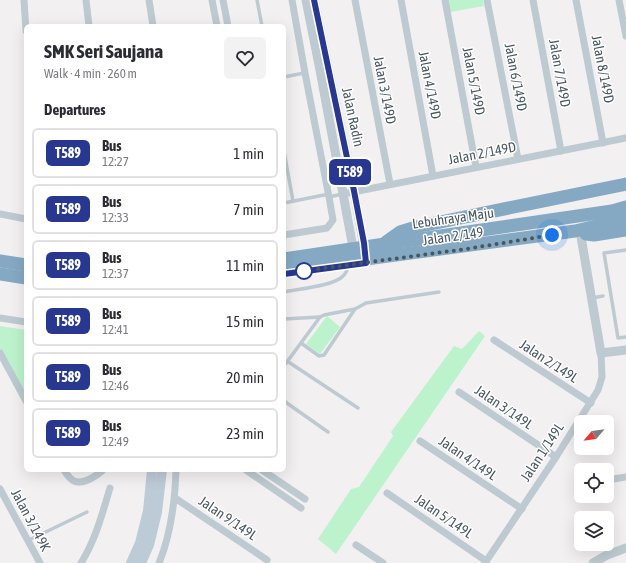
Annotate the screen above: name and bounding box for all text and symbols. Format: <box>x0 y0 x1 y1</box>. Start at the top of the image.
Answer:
street label: Jalan 8/149D <box>589 34 617 104</box>
button: heart <box>224 37 266 79</box>
street label: Jalan 7/149D <box>546 38 574 108</box>
text: SMK Seri Saujana <box>44 40 163 62</box>
street label: Jalan 6/149D <box>502 42 530 112</box>
street label: Jalan 5/149D <box>460 46 488 116</box>
street label: Jalan 4/149D <box>416 50 444 120</box>
street label: Jalan 3/149D <box>371 55 399 125</box>
text: Walk · 4 min · 260 m <box>44 66 137 81</box>
street label: Jalan Radin <box>339 86 367 148</box>
text: Departures <box>44 101 106 118</box>
text: Bus <box>102 137 122 154</box>
street label: Jalan 2/149D <box>447 139 517 167</box>
text: T589 <box>55 145 81 161</box>
text: 1 min <box>233 145 264 162</box>
text: 12:27 <box>102 154 129 169</box>
line badge: T589 <box>322 159 378 185</box>
text: T589 <box>337 164 363 180</box>
text: Bus <box>102 193 122 210</box>
text: T589 <box>55 201 81 217</box>
text: 7 min <box>233 201 264 218</box>
street label: Lebuhraya Maju <box>411 204 495 232</box>
text: 12:33 <box>102 210 129 225</box>
street label: Jalan 2/149 <box>422 224 484 248</box>
your location <box>542 225 562 245</box>
text: Bus <box>102 249 122 266</box>
text: T589 <box>55 257 81 273</box>
text: 11 min <box>226 257 264 274</box>
unlabelled marker <box>295 262 313 280</box>
text: 12:37 <box>102 266 129 281</box>
text: Bus <box>102 305 122 322</box>
text: T589 <box>55 313 81 329</box>
text: 15 min <box>226 313 264 330</box>
text: 12:41 <box>102 322 129 337</box>
street label: Jalan 2/149L <box>517 336 582 386</box>
text: Bus <box>102 361 122 378</box>
text: T589 <box>55 369 81 385</box>
text: 20 min <box>226 369 264 386</box>
text: 12:46 <box>102 378 129 393</box>
street label: Jalan 3/149L <box>472 382 536 433</box>
north arrow <box>574 415 614 455</box>
map controls <box>574 415 614 551</box>
text: Bus <box>102 417 122 434</box>
street label: Jalan 1/149L <box>517 419 567 484</box>
text: T589 <box>55 425 81 441</box>
text: 23 min <box>226 425 264 442</box>
street label: Jalan 4/149L <box>436 433 500 484</box>
text: 12:49 <box>102 434 129 449</box>
button: locate <box>574 463 614 503</box>
street label: Jalan 3/149K <box>8 486 54 554</box>
street label: Jalan 5/149L <box>412 491 476 542</box>
street label: Jalan 9/149L <box>196 493 260 544</box>
button: layers <box>574 511 614 551</box>

